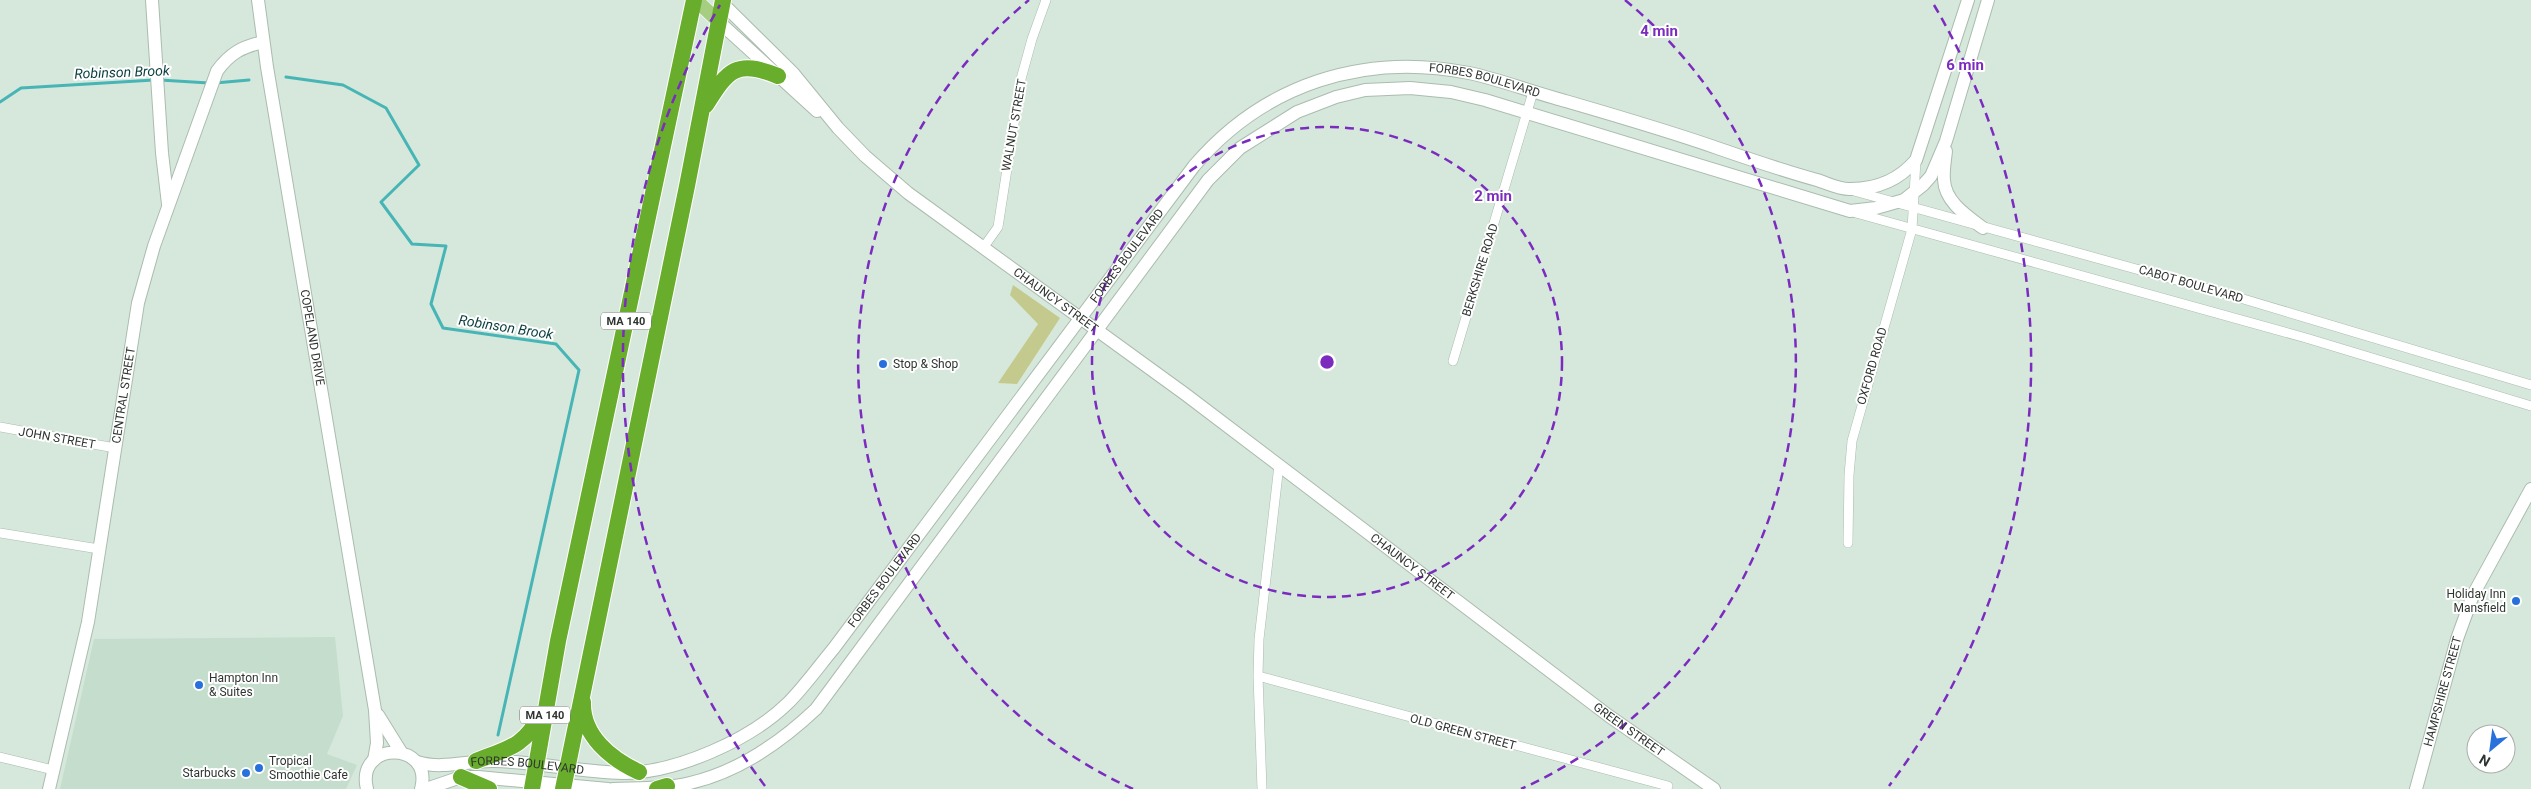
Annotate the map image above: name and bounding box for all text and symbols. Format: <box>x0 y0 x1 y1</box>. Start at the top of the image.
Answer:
text: 4 min <box>1640 22 1678 40</box>
text: 6 min <box>1946 56 1984 74</box>
street label: FORBES BOULEVARD <box>1429 61 1542 100</box>
water label: Robinson Brook <box>74 62 171 82</box>
street label: WALNUT STREET <box>999 78 1029 172</box>
text: 2 min <box>1474 187 1512 205</box>
street label: FORBES BOULEVARD <box>1087 206 1167 306</box>
street label: BERKSHIRE ROAD <box>1459 222 1501 318</box>
street label: CABOT BOULEVARD <box>2137 262 2245 306</box>
street label: CHAUNCY STREET <box>1011 265 1101 336</box>
street label: COPELAND DRIVE <box>297 288 327 387</box>
water label: Robinson Brook <box>458 312 556 343</box>
road number: MA 140 <box>601 312 651 330</box>
street label: OXFORD ROAD <box>1854 325 1890 406</box>
street label: CENTRAL STREET <box>109 346 138 445</box>
centre of rings <box>1318 353 1336 371</box>
place label: Stop & Shop <box>893 357 959 371</box>
marker: Stop & Shop <box>877 358 889 370</box>
street label: JOHN STREET <box>18 424 96 452</box>
street label: FORBES BOULEVARD <box>845 530 924 630</box>
street label: CHAUNCY STREET <box>1368 530 1457 603</box>
place label: Holiday Inn Mansfield <box>2446 587 2506 615</box>
marker: Holiday Inn Mansfield <box>2510 595 2522 607</box>
street label: HAMPSHIRE STREET <box>2421 635 2464 748</box>
place label: Hampton Inn & Suites <box>209 671 278 699</box>
marker: Hampton Inn & Suites <box>193 679 205 691</box>
street label: GREEN STREET <box>1591 700 1667 759</box>
road number: MA 140 <box>520 706 570 724</box>
street label: OLD GREEN STREET <box>1409 711 1517 753</box>
north arrow <box>2466 724 2516 774</box>
text: N <box>2476 751 2493 770</box>
place label: Tropical Smoothie Cafe <box>269 754 348 782</box>
street label: FORBES BOULEVARD <box>470 754 585 777</box>
marker: Tropical Smoothie Cafe <box>253 762 265 774</box>
place label: Starbucks <box>182 766 236 780</box>
marker: Starbucks <box>240 767 252 779</box>

